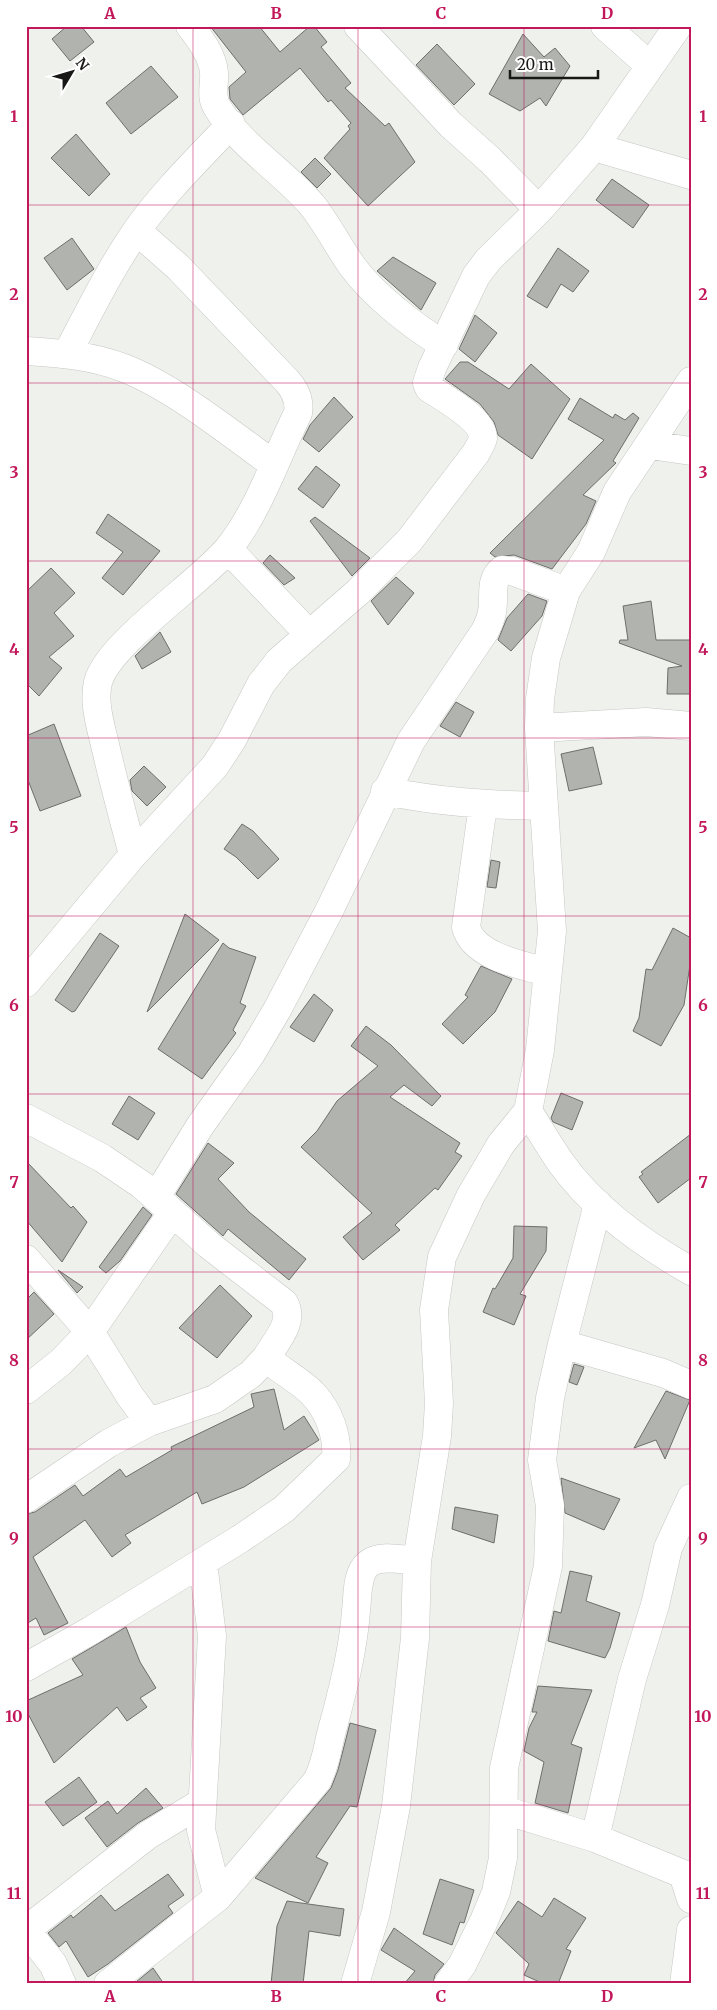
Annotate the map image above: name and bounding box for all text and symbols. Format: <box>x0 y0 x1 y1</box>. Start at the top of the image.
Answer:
text: A <box>103 3 116 23</box>
text: B <box>270 3 282 23</box>
text: C <box>436 3 446 23</box>
text: D <box>601 3 613 23</box>
north arrow <box>48 48 98 98</box>
scale bar <box>510 48 597 80</box>
text: N <box>72 54 93 74</box>
text: 20 m <box>517 55 554 74</box>
text: 1 <box>10 106 18 126</box>
text: 1 <box>699 106 707 126</box>
text: 2 <box>9 284 19 304</box>
text: 2 <box>698 284 708 304</box>
text: 3 <box>9 462 19 482</box>
text: 3 <box>698 462 708 482</box>
text: 4 <box>9 639 19 659</box>
text: 4 <box>698 639 708 659</box>
text: 5 <box>9 817 19 837</box>
text: 5 <box>698 817 708 837</box>
text: 6 <box>9 995 19 1015</box>
text: 6 <box>698 995 708 1015</box>
text: 7 <box>9 1172 19 1192</box>
text: 7 <box>698 1172 708 1192</box>
text: 8 <box>9 1350 19 1370</box>
text: 8 <box>698 1350 708 1370</box>
text: 9 <box>9 1528 19 1548</box>
text: 9 <box>698 1528 708 1548</box>
text: 10 <box>5 1706 23 1726</box>
text: 10 <box>694 1706 712 1726</box>
text: 11 <box>7 1883 22 1903</box>
text: 11 <box>696 1883 711 1903</box>
text: A <box>103 1986 116 2006</box>
text: B <box>270 1986 282 2006</box>
text: C <box>436 1986 446 2006</box>
text: D <box>601 1986 613 2006</box>

